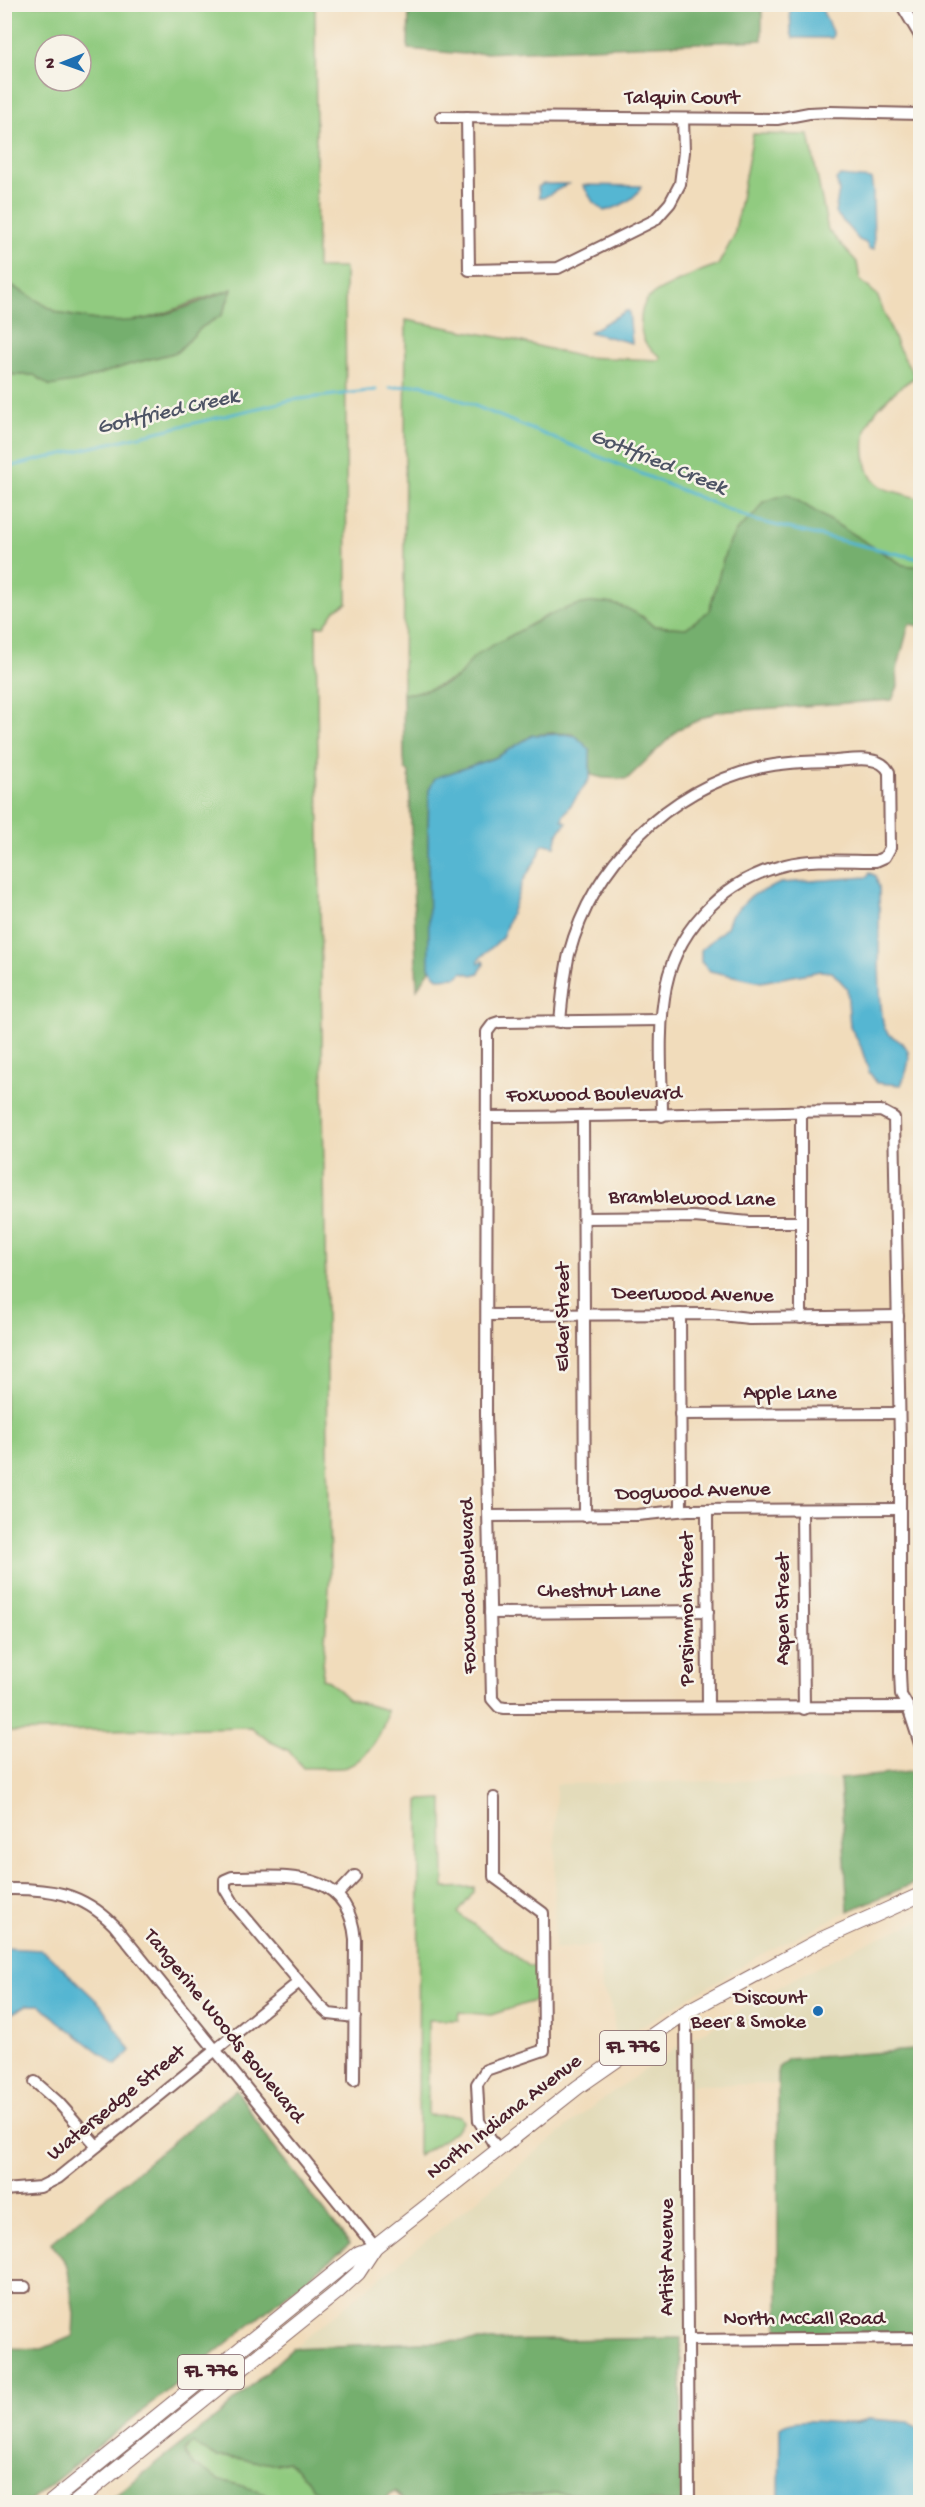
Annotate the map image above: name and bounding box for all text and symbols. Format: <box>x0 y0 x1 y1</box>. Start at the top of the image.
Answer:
north arrow <box>33 33 93 93</box>
text: N <box>42 57 61 69</box>
street label: Talquin Court <box>624 87 742 112</box>
water label: Gottfried Creek <box>95 384 243 442</box>
water label: Gottfried Creek <box>586 424 732 503</box>
street label: Foxwood Boulevard <box>505 1082 684 1110</box>
street label: Bramblewood Lane <box>607 1186 777 1214</box>
street label: Elder Street <box>552 1260 577 1372</box>
street label: Deerwood Avenue <box>610 1282 775 1310</box>
street label: Apple Lane <box>743 1382 838 1407</box>
street label: Dogwood Avenue <box>613 1478 772 1508</box>
street label: Foxwood Boulevard <box>456 1496 484 1675</box>
street label: Persimmon Street <box>676 1530 701 1687</box>
street label: Aspen Street <box>772 1550 797 1665</box>
street label: Chestnut Lane <box>537 1580 662 1605</box>
street label: Tangerine Woods Boulevard <box>136 1924 310 2130</box>
place label: Discount Beer & Smoke <box>690 1987 808 2036</box>
marker: Discount Beer & Smoke <box>811 2004 825 2018</box>
road number: FL 776 <box>600 2031 666 2065</box>
street label: Watersedge Street <box>43 2039 193 2168</box>
street label: North Indiana Avenue <box>422 2049 589 2186</box>
street label: Artist Avenue <box>656 2197 681 2316</box>
street label: North McCall Road <box>723 2308 887 2333</box>
road number: FL 776 <box>178 2355 244 2389</box>

